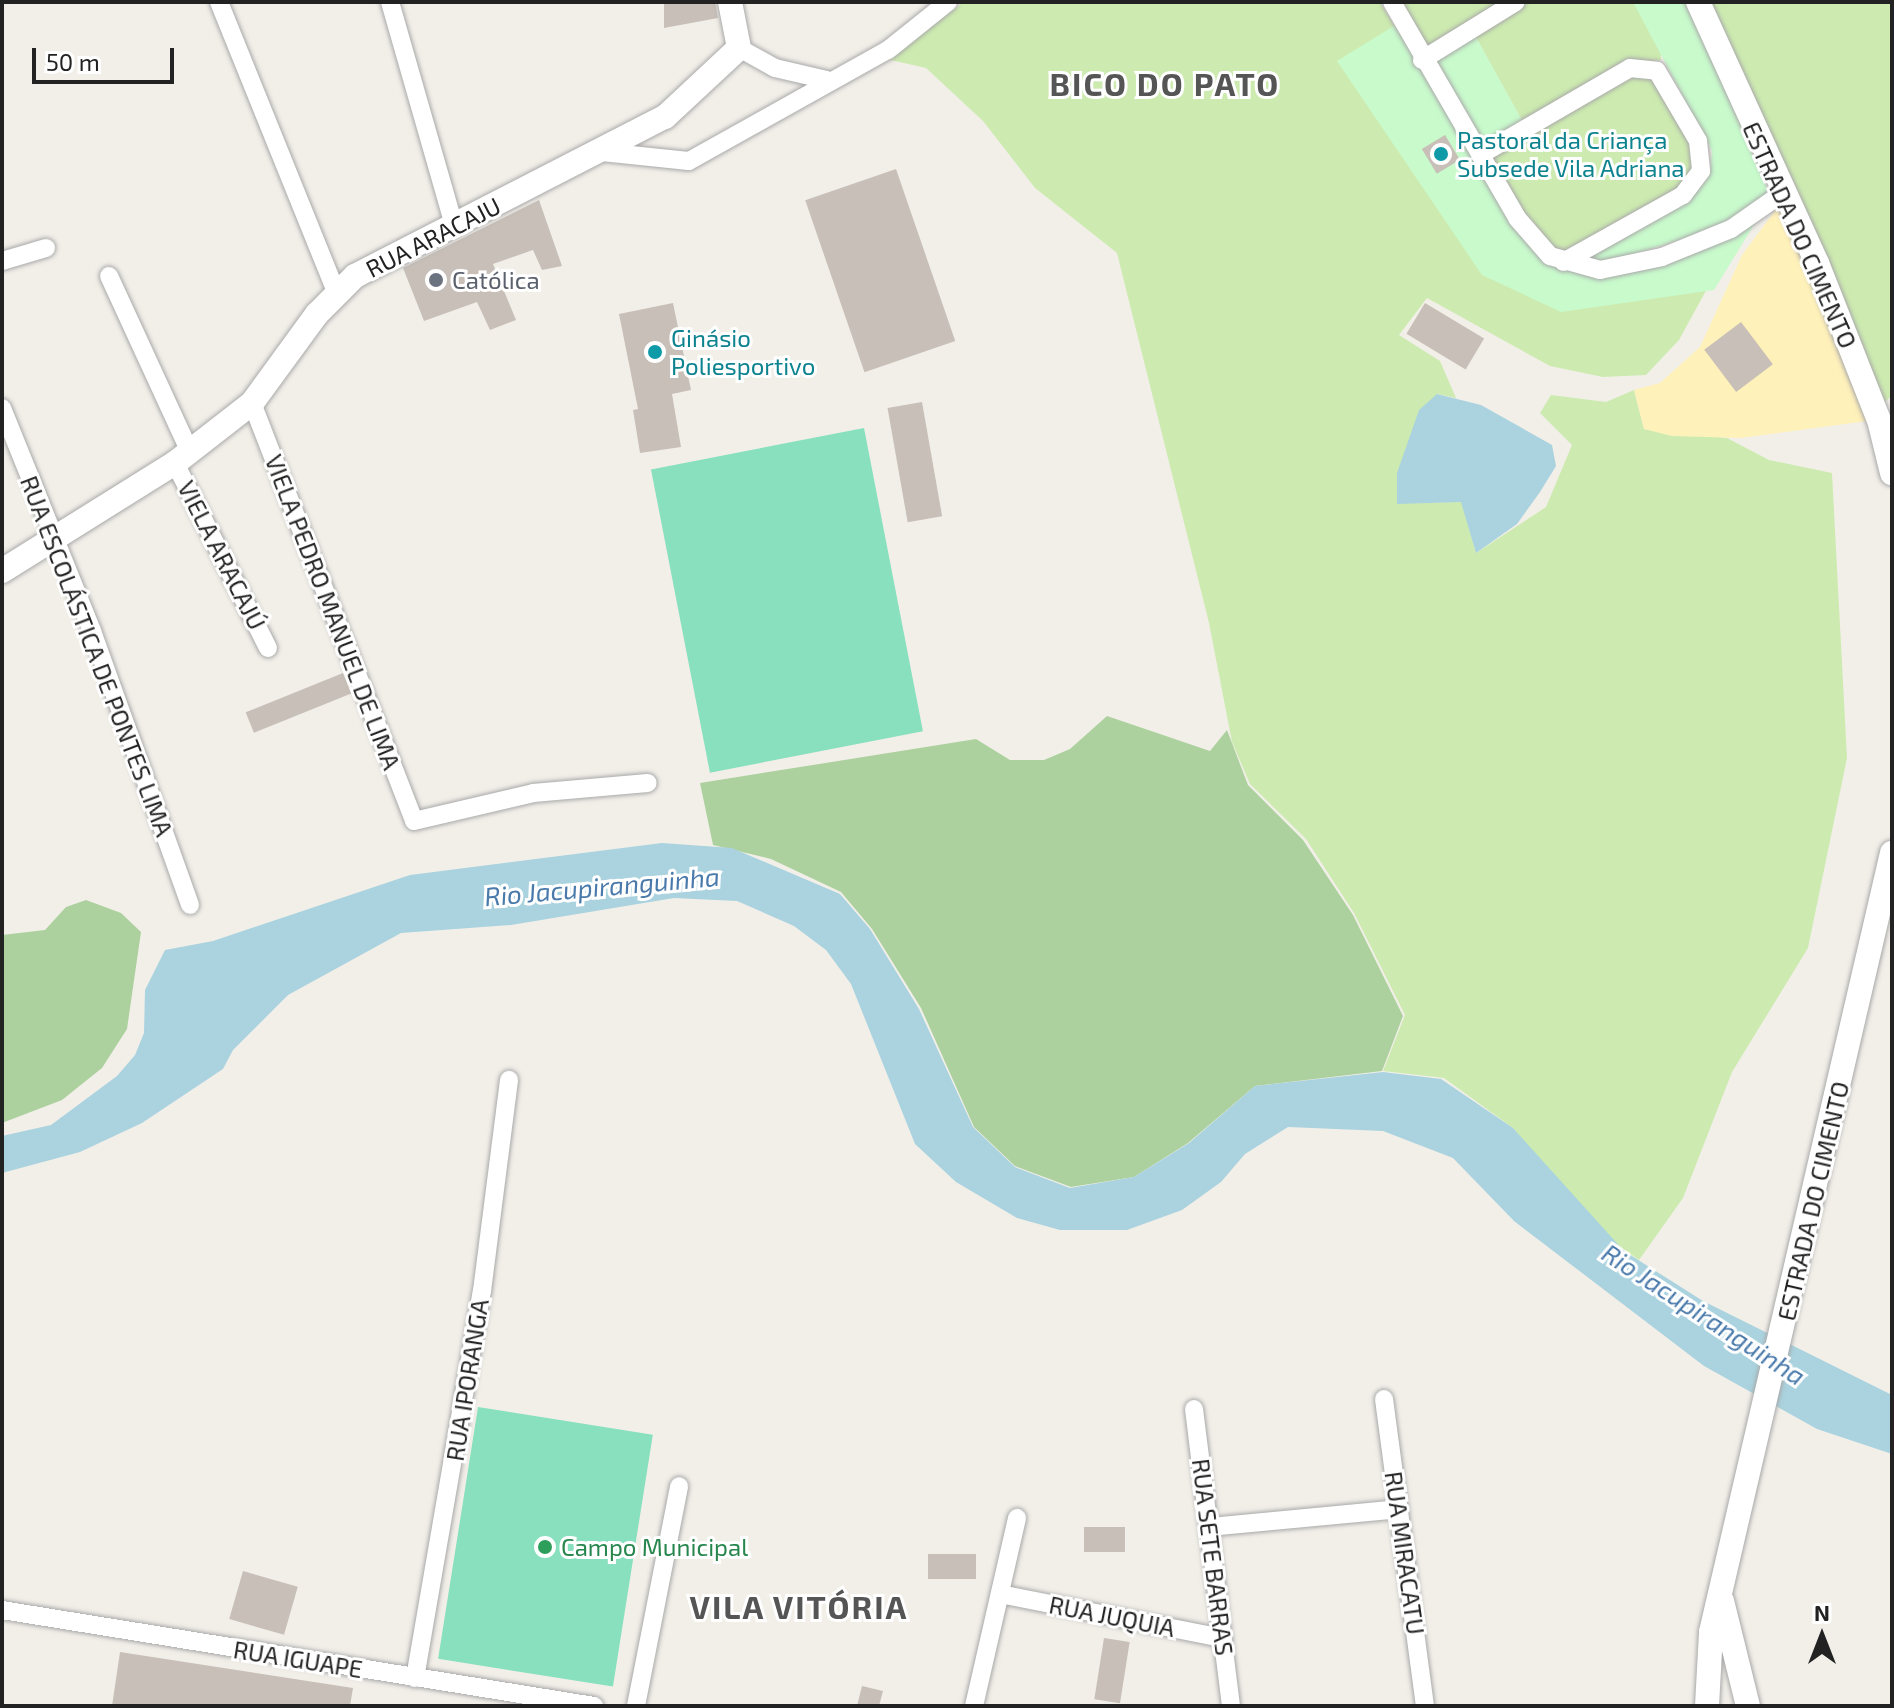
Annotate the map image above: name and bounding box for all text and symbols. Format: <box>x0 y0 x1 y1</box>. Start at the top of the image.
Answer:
scale bar <box>36 32 178 82</box>
text: 50 m <box>46 47 100 76</box>
district label: BICO DO PATO <box>1050 64 1280 102</box>
street label: ESTRADA DO CIMENTO <box>1737 117 1863 353</box>
place label: Pastoral da Criança Subsede Vila Adriana <box>1457 126 1686 182</box>
marker: Pastoral da Criança Subsede Vila Adriana <box>1432 145 1450 163</box>
street label: RUA ARACAJU <box>360 190 506 284</box>
place label: Católica <box>452 266 540 294</box>
marker: Católica <box>427 271 445 289</box>
place label: Ginásio Poliesportivo <box>671 324 815 380</box>
marker: Ginásio Poliesportivo <box>646 343 664 361</box>
street label: VIELA PEDRO MANUEL DE LIMA <box>259 450 407 774</box>
street label: RUA ESCOLÁSTICA DE PONTES LIMA <box>15 471 179 841</box>
street label: VIELA ARACAJÚ <box>172 475 272 635</box>
water label: Rio Jacupiranguinha <box>483 860 721 912</box>
street label: ESTRADA DO CIMENTO <box>1771 1078 1855 1324</box>
water label: Rio Jacupiranguinha <box>1596 1237 1812 1391</box>
street label: RUA IPORANGA <box>440 1297 494 1463</box>
street label: RUA SETE BARRAS <box>1187 1457 1239 1657</box>
street label: RUA MIRACATU <box>1379 1469 1431 1637</box>
place label: Campo Municipal <box>561 1533 748 1561</box>
marker: Campo Municipal <box>536 1538 554 1556</box>
district label: VILA VITÓRIA <box>689 1587 909 1625</box>
street label: RUA JUQUIA <box>1046 1590 1178 1642</box>
north arrow <box>1782 1596 1862 1676</box>
text: N <box>1814 1599 1830 1625</box>
street label: RUA IGUAPE <box>231 1635 365 1683</box>

